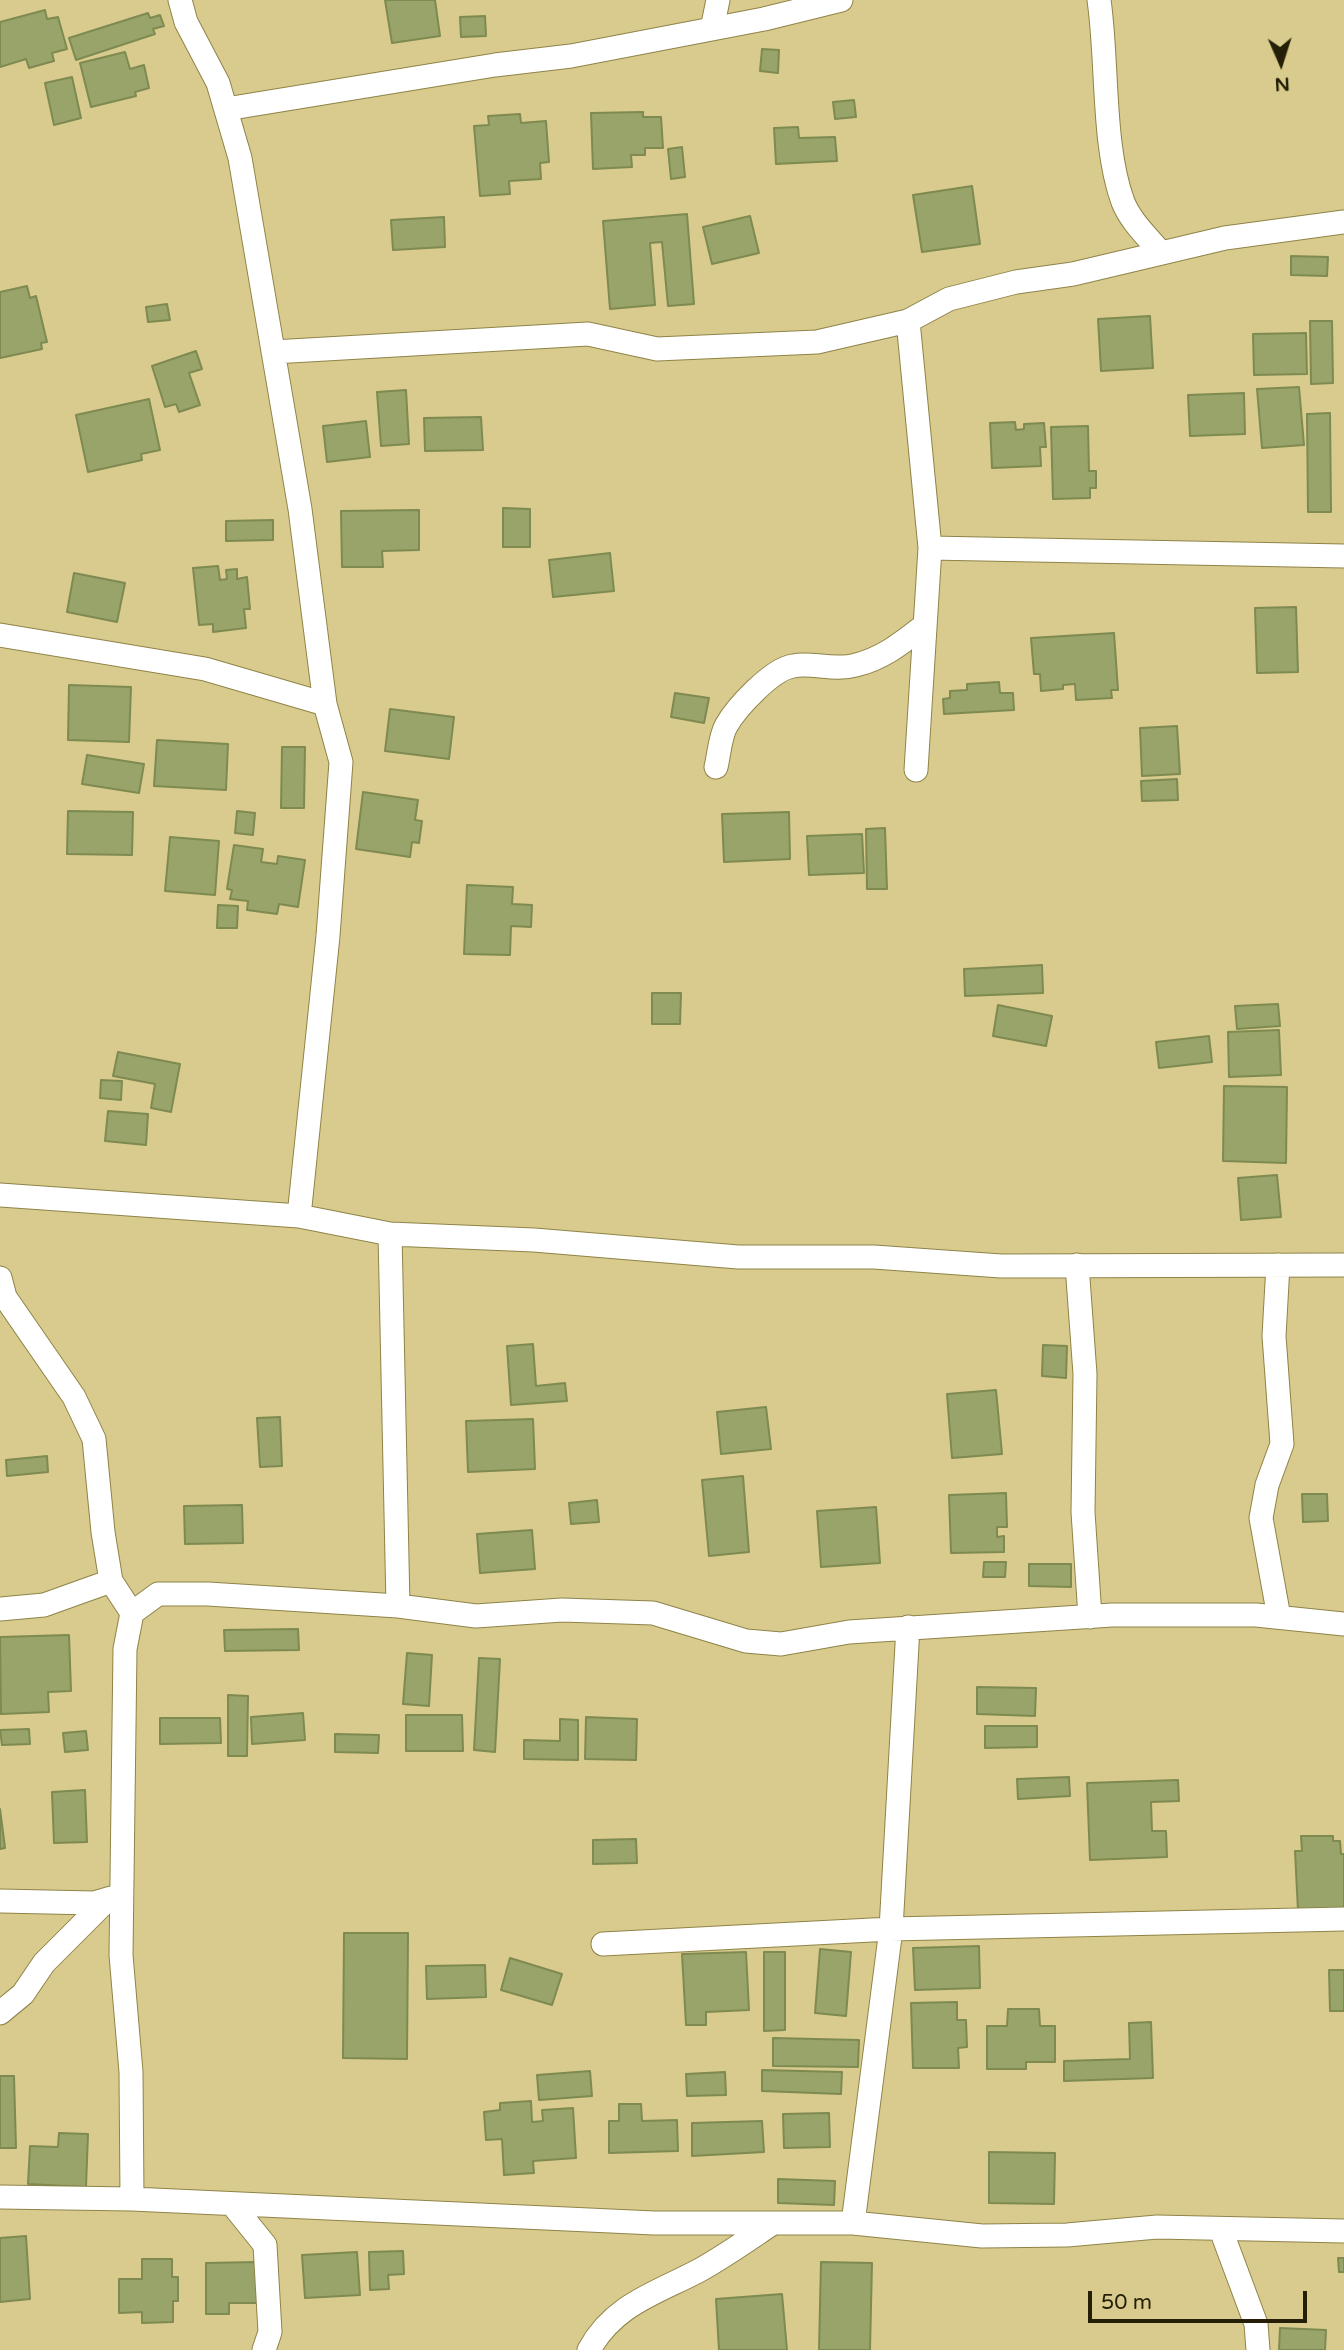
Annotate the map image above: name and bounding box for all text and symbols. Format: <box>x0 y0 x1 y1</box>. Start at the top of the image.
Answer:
north arrow <box>1246 28 1316 98</box>
text: N <box>1274 73 1290 95</box>
scale bar <box>1092 2276 1311 2320</box>
text: 50 m <box>1101 2290 1152 2315</box>

